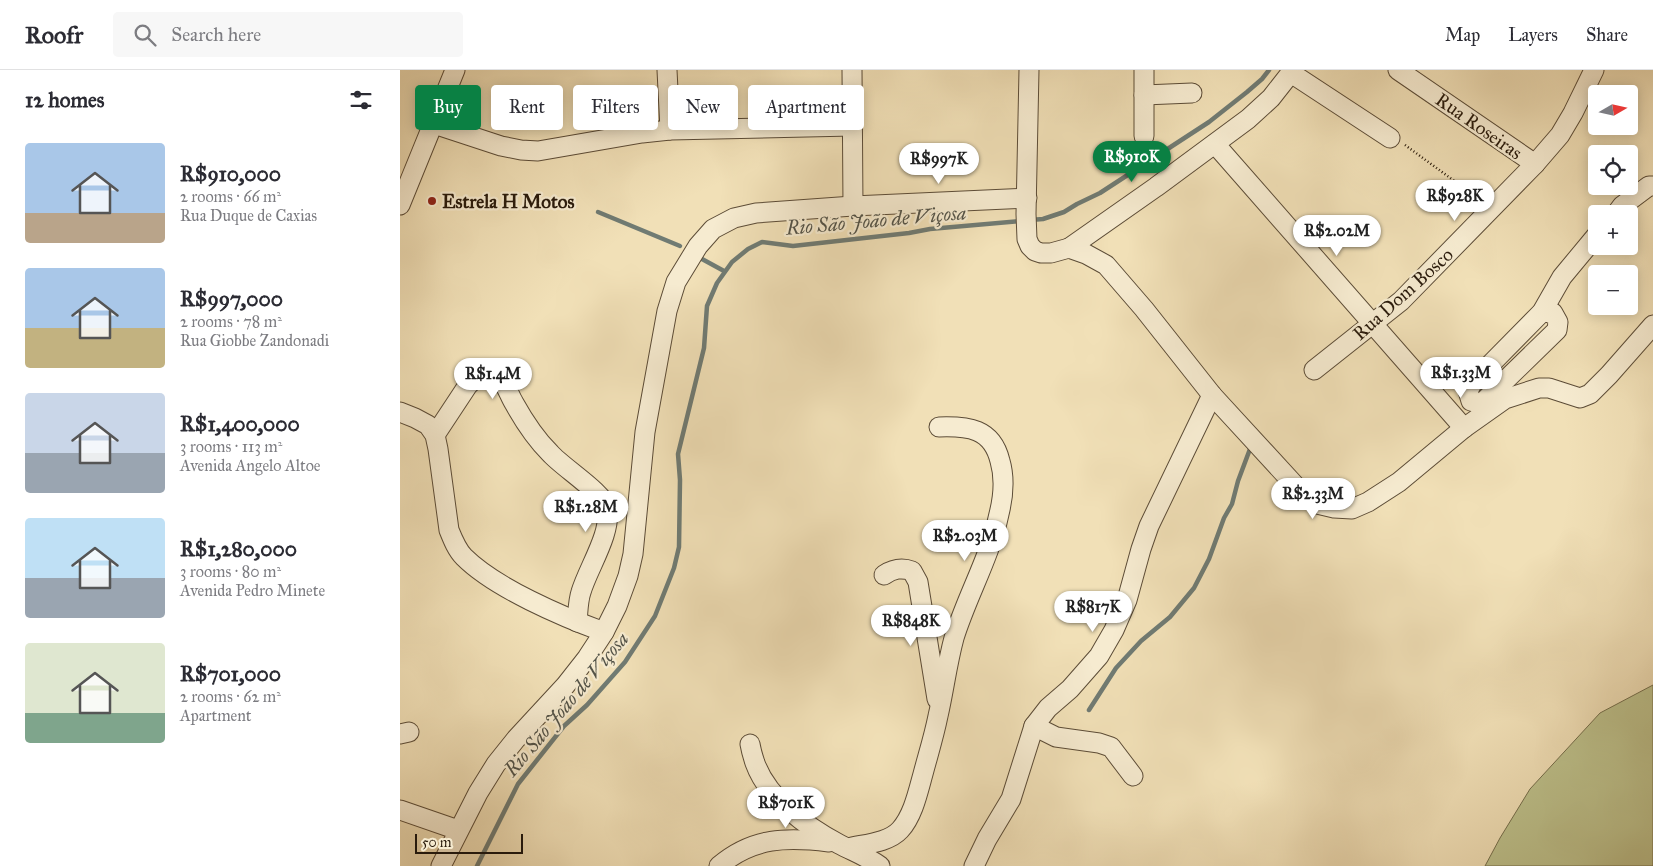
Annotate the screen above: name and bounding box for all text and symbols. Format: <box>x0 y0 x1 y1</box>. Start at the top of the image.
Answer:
search box <box>113 12 463 57</box>
text: Roofr <box>25 20 83 50</box>
icon: search <box>131 21 159 49</box>
text: Search here <box>171 23 261 46</box>
text: Map <box>1445 24 1480 46</box>
text: Layers <box>1508 24 1558 46</box>
text: Share <box>1586 24 1628 46</box>
chip: Buy <box>415 85 481 130</box>
chip: Rent <box>491 85 563 130</box>
chip: Filters <box>573 85 658 130</box>
chip: New <box>668 85 738 130</box>
chip: Apartment <box>748 85 864 130</box>
north arrow <box>1588 85 1638 135</box>
map controls <box>1588 85 1638 315</box>
icon: filters <box>347 86 375 114</box>
text: 12 homes <box>25 87 104 113</box>
street label: Rua Roseiras <box>1431 88 1527 164</box>
pin: R$910K <box>1091 140 1173 183</box>
pin: R$997K <box>898 142 980 185</box>
button: locate <box>1588 145 1638 195</box>
text: R$910K <box>1104 147 1160 166</box>
text: R$997K <box>910 149 968 168</box>
text: R$910,000 <box>180 161 281 187</box>
icon: home <box>65 163 125 223</box>
pin: R$928K <box>1414 180 1496 222</box>
text: R$928K <box>1426 186 1484 205</box>
text: 2 rooms · 66 m² <box>180 187 281 206</box>
place label: Estrela H Motos <box>442 190 574 213</box>
marker: Estrela H Motos <box>426 195 438 207</box>
water label: Rio São João de Viçosa <box>784 200 967 240</box>
button: + <box>1588 205 1638 255</box>
text: Rua Duque de Caxias <box>180 206 317 225</box>
pin: R$2.02M <box>1291 214 1383 257</box>
text: R$2.02M <box>1304 221 1370 240</box>
street label: Rua Dom Bosco <box>1348 243 1458 345</box>
button: − <box>1588 265 1638 315</box>
text: R$997,000 <box>180 286 283 312</box>
icon: home <box>65 288 125 348</box>
text: 2 rooms · 78 m² <box>180 312 282 331</box>
text: Rua Giobbe Zandonadi <box>180 331 329 350</box>
pin: R$1.33M <box>1415 356 1507 399</box>
pin: R$1.4M <box>452 358 534 400</box>
text: R$1.33M <box>1431 363 1491 382</box>
text: R$1.4M <box>465 364 521 383</box>
text: R$1,400,000 <box>180 411 300 437</box>
icon: home <box>65 413 125 473</box>
text: 3 rooms · 113 m² <box>180 437 282 456</box>
text: Avenida Angelo Altoe <box>180 456 321 475</box>
pin: R$2.33M <box>1267 478 1359 520</box>
text: R$2.33M <box>1282 484 1344 503</box>
pin: R$1.28M <box>540 490 632 533</box>
text: R$1.28M <box>554 497 618 516</box>
pin: R$2.03M <box>919 520 1011 562</box>
text: R$2.03M <box>933 526 997 545</box>
text: R$1,280,000 <box>180 536 297 562</box>
icon: home <box>65 538 125 598</box>
text: 3 rooms · 80 m² <box>180 562 281 581</box>
text: Avenida Pedro Minete <box>180 581 325 600</box>
pin: R$817K <box>1052 590 1134 633</box>
text: R$817K <box>1065 597 1121 616</box>
pin: R$848K <box>870 604 952 647</box>
text: R$848K <box>882 611 940 630</box>
water label: Rio São João de Viçosa <box>498 627 633 782</box>
text: R$701,000 <box>180 661 281 687</box>
icon: home <box>65 663 125 723</box>
text: 2 rooms · 62 m² <box>180 687 281 706</box>
text: Apartment <box>180 706 252 725</box>
pin: R$701K <box>745 786 827 829</box>
text: R$701K <box>758 793 814 812</box>
scale bar <box>415 831 522 854</box>
text: 50 m <box>422 834 451 851</box>

